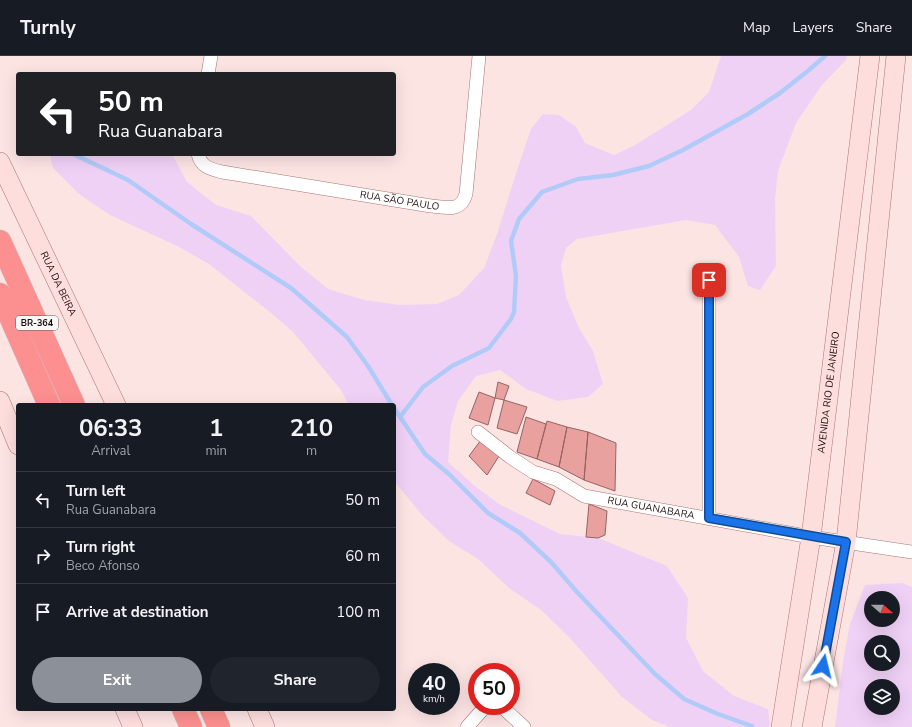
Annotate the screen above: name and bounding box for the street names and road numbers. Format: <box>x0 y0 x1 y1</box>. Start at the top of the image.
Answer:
street label: RUA SÃO PAULO <box>359 188 440 214</box>
street label: RUA DA BEIRA <box>37 249 80 319</box>
road number: BR-364 <box>16 316 58 330</box>
street label: AVENIDA RIO DE JANEIRO <box>814 330 843 454</box>
street label: RUA GUANABARA <box>606 493 696 523</box>

